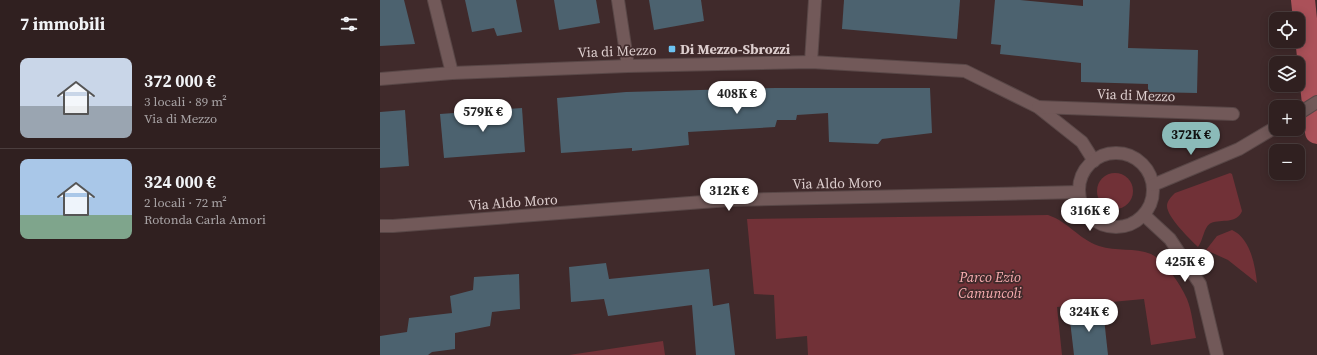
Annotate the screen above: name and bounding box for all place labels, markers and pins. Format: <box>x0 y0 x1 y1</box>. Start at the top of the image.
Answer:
place label: Di Mezzo-Sbrozzi <box>680 39 791 59</box>
marker: Di Mezzo-Sbrozzi <box>667 44 677 54</box>
pin: 408K € <box>704 81 770 115</box>
pin: 579K € <box>450 99 516 133</box>
pin: 372K € <box>1158 122 1224 156</box>
pin: 312K € <box>696 178 762 212</box>
pin: 316K € <box>1057 198 1123 232</box>
pin: 425K € <box>1152 249 1218 283</box>
pin: 324K € <box>1056 299 1122 333</box>

